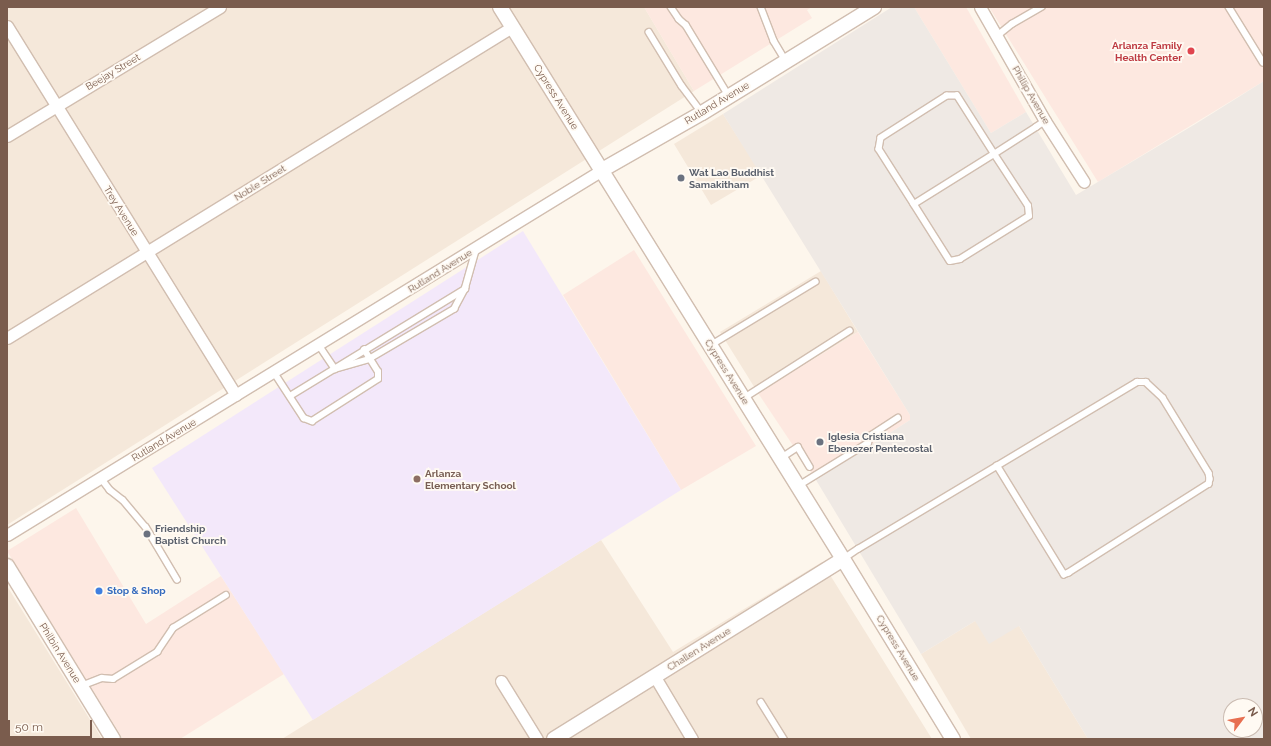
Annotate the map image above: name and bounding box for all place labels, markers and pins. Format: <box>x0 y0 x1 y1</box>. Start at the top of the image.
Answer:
place label: Arlanza Family Health Center <box>1112 39 1182 62</box>
marker: Arlanza Family Health Center <box>1185 45 1197 57</box>
place label: Wat Lao Buddhist Samakitham <box>689 166 774 190</box>
marker: Wat Lao Buddhist Samakitham <box>676 173 686 183</box>
place label: Iglesia Cristiana Ebenezer Pentecostal <box>828 430 933 454</box>
marker: Iglesia Cristiana Ebenezer Pentecostal <box>815 437 825 447</box>
place label: Arlanza Elementary School <box>425 467 516 490</box>
marker: Arlanza Elementary School <box>412 474 422 484</box>
place label: Friendship Baptist Church <box>155 522 226 546</box>
marker: Friendship Baptist Church <box>142 529 152 539</box>
place label: Stop & Shop <box>107 585 166 597</box>
marker: Stop & Shop <box>94 586 104 596</box>

